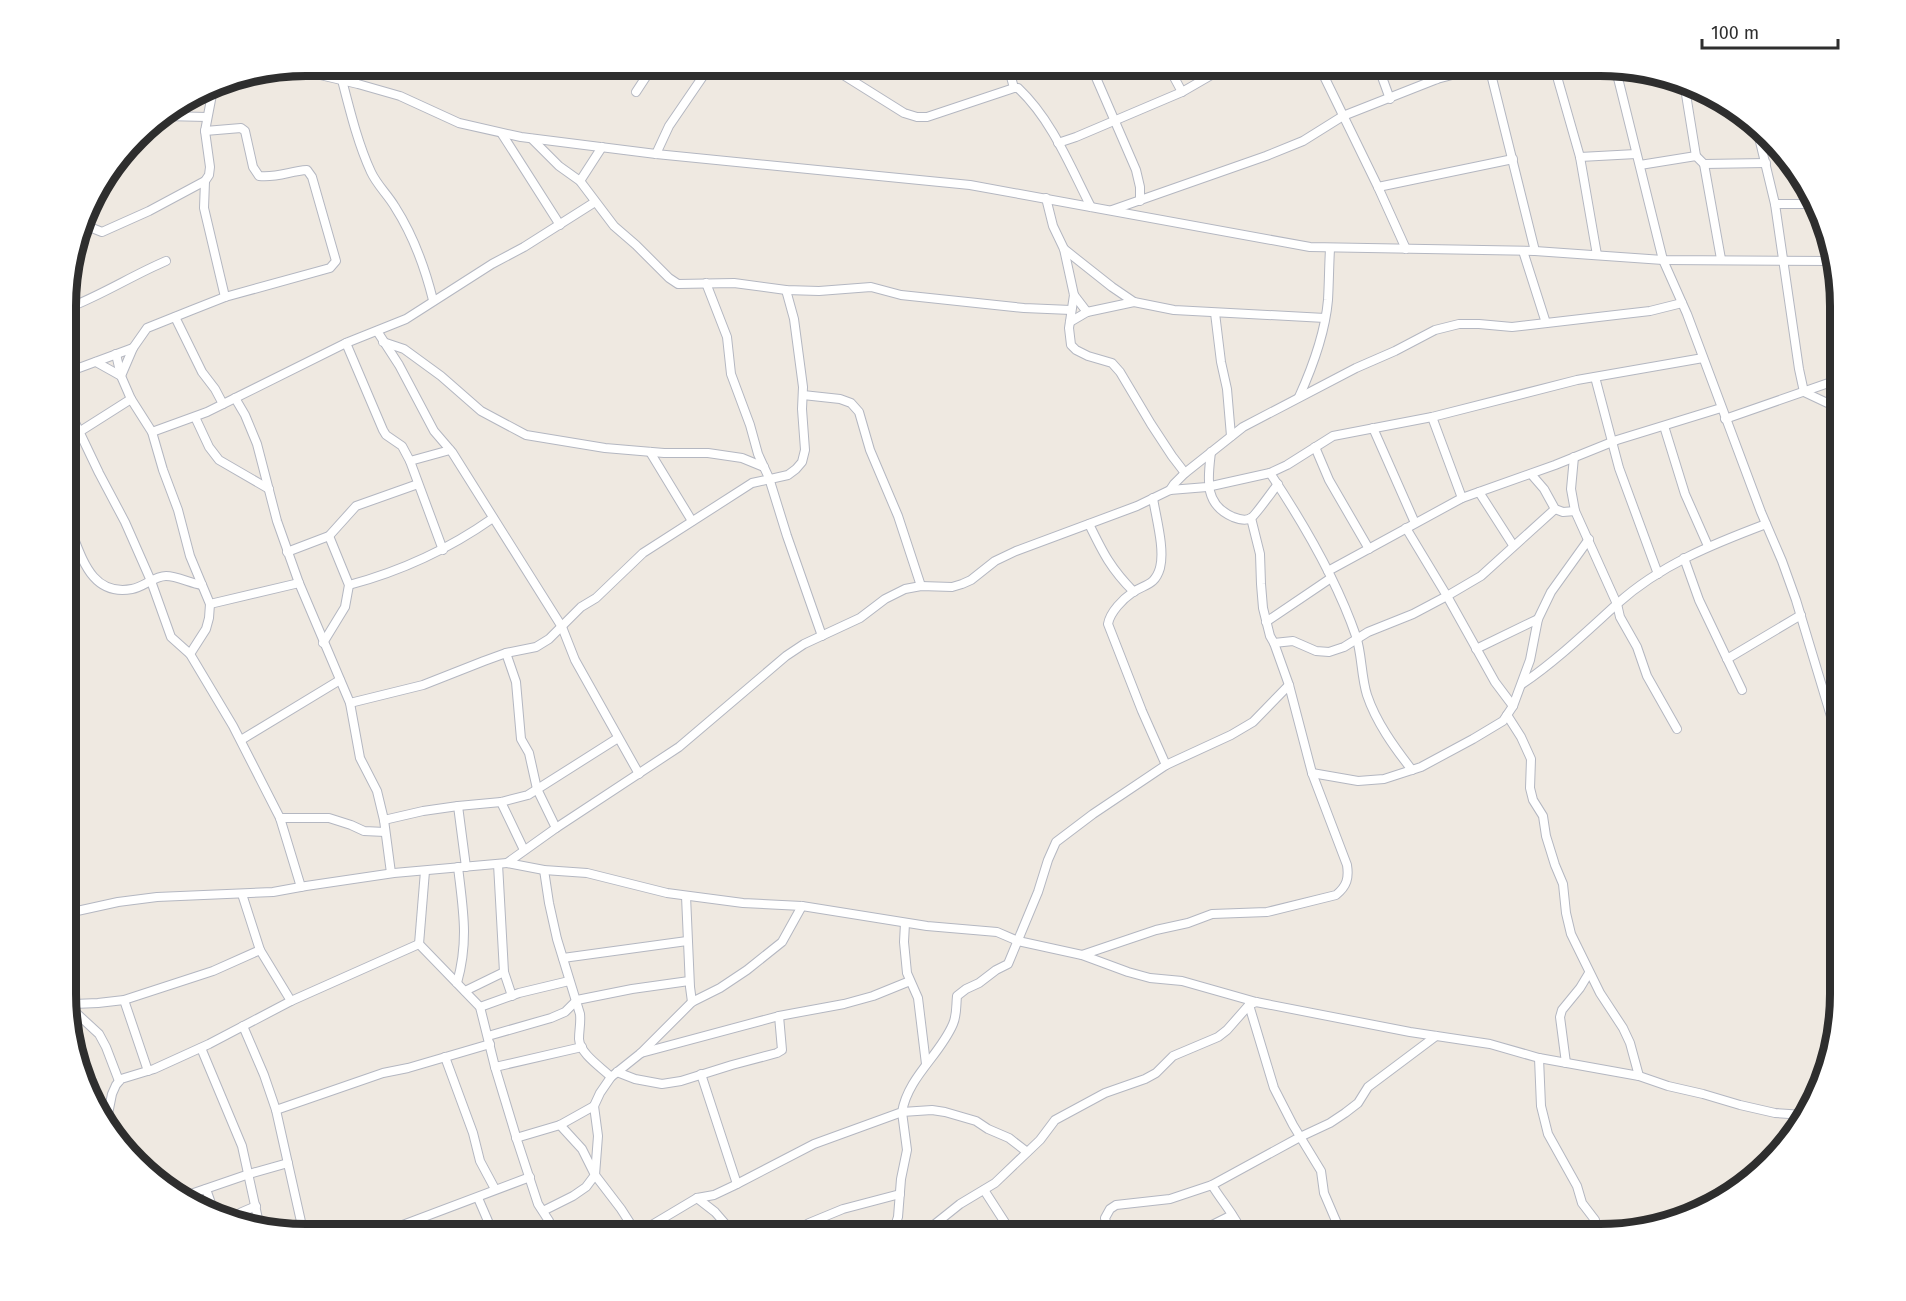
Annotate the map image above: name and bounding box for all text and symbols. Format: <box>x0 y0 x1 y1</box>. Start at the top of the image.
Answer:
scale bar <box>1702 12 1838 50</box>
text: 100 m <box>1711 22 1759 44</box>

